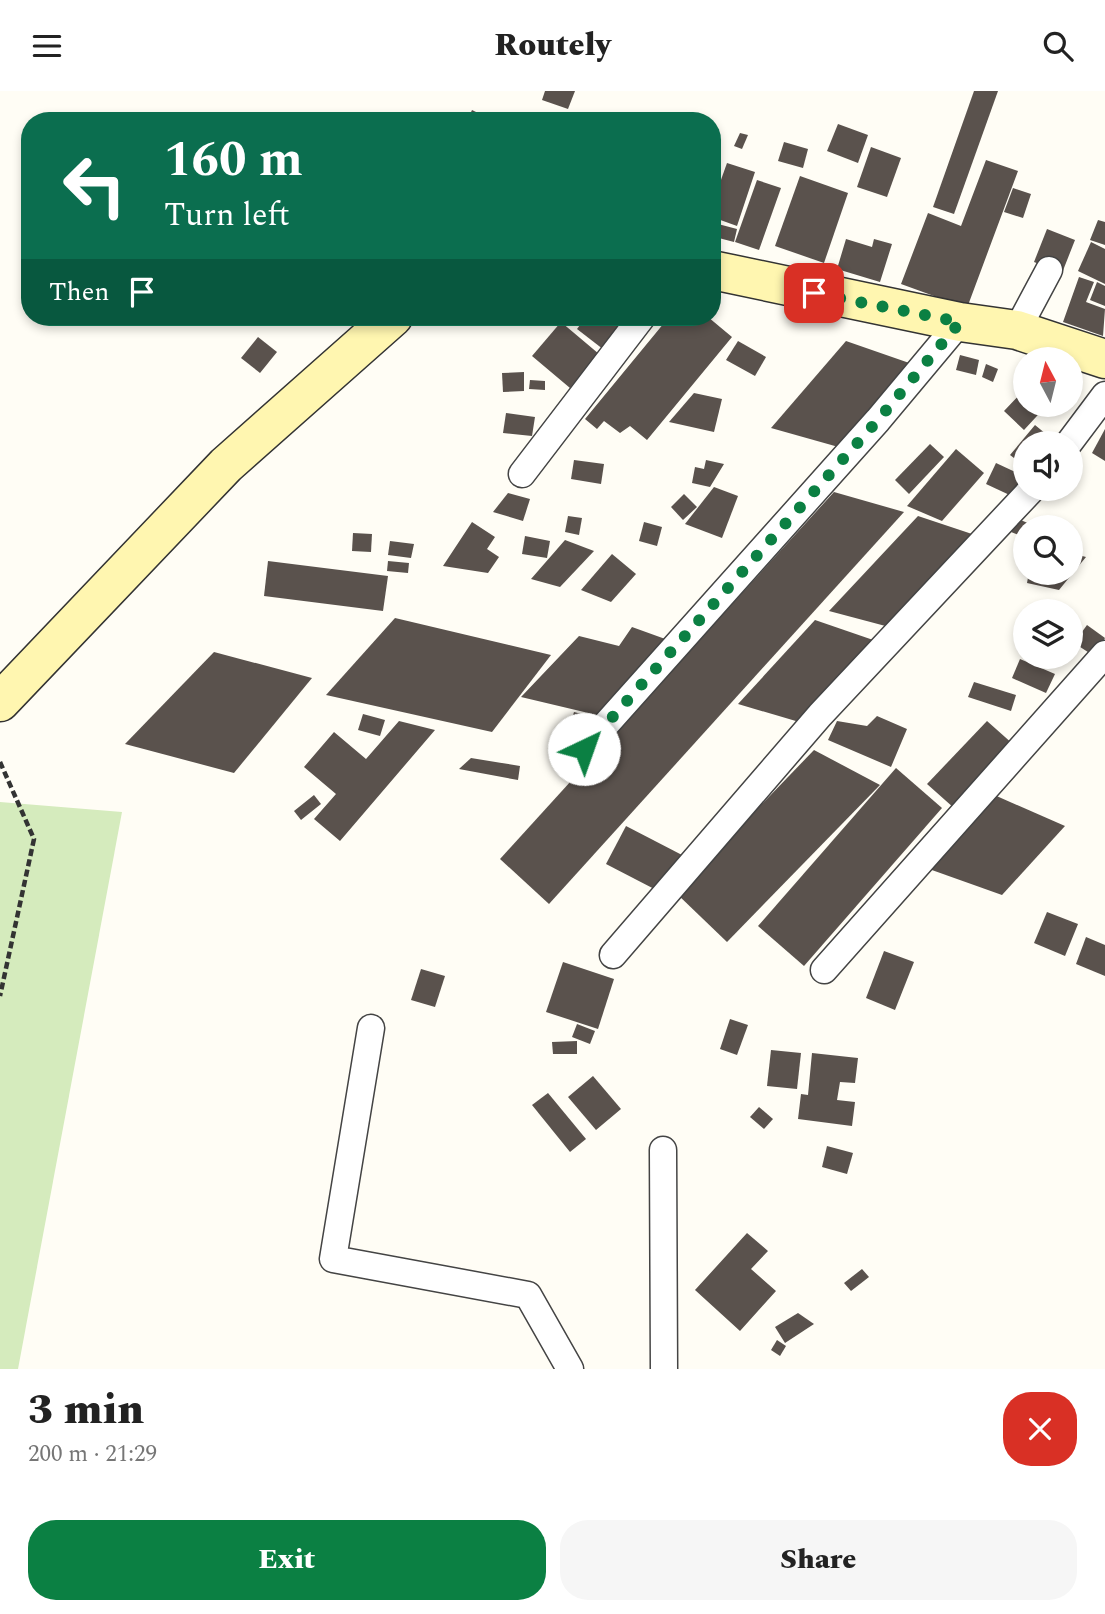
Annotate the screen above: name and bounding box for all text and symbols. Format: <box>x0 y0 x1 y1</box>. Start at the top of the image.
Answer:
text: Routely <box>494 21 611 70</box>
icon: menu <box>28 27 66 65</box>
icon: search <box>1039 27 1077 65</box>
text: 160 m <box>164 123 303 198</box>
icon: left <box>49 140 140 231</box>
text: Turn left <box>164 191 290 240</box>
pin <box>784 263 844 323</box>
text: Then <box>49 272 109 312</box>
icon: arrive <box>123 273 161 311</box>
icon: arrive <box>795 274 833 312</box>
north arrow <box>1013 347 1083 417</box>
map controls <box>1013 347 1083 669</box>
button: sound <box>1013 431 1083 501</box>
button: search <box>1013 515 1083 585</box>
button: layers <box>1013 599 1083 669</box>
position arrow <box>547 712 621 786</box>
text: 3 min <box>28 1379 144 1442</box>
button: close <box>1003 1392 1077 1466</box>
text: 200 m · 21:29 <box>28 1437 157 1472</box>
button: Exit <box>28 1520 546 1600</box>
button: Share <box>560 1520 1077 1600</box>

